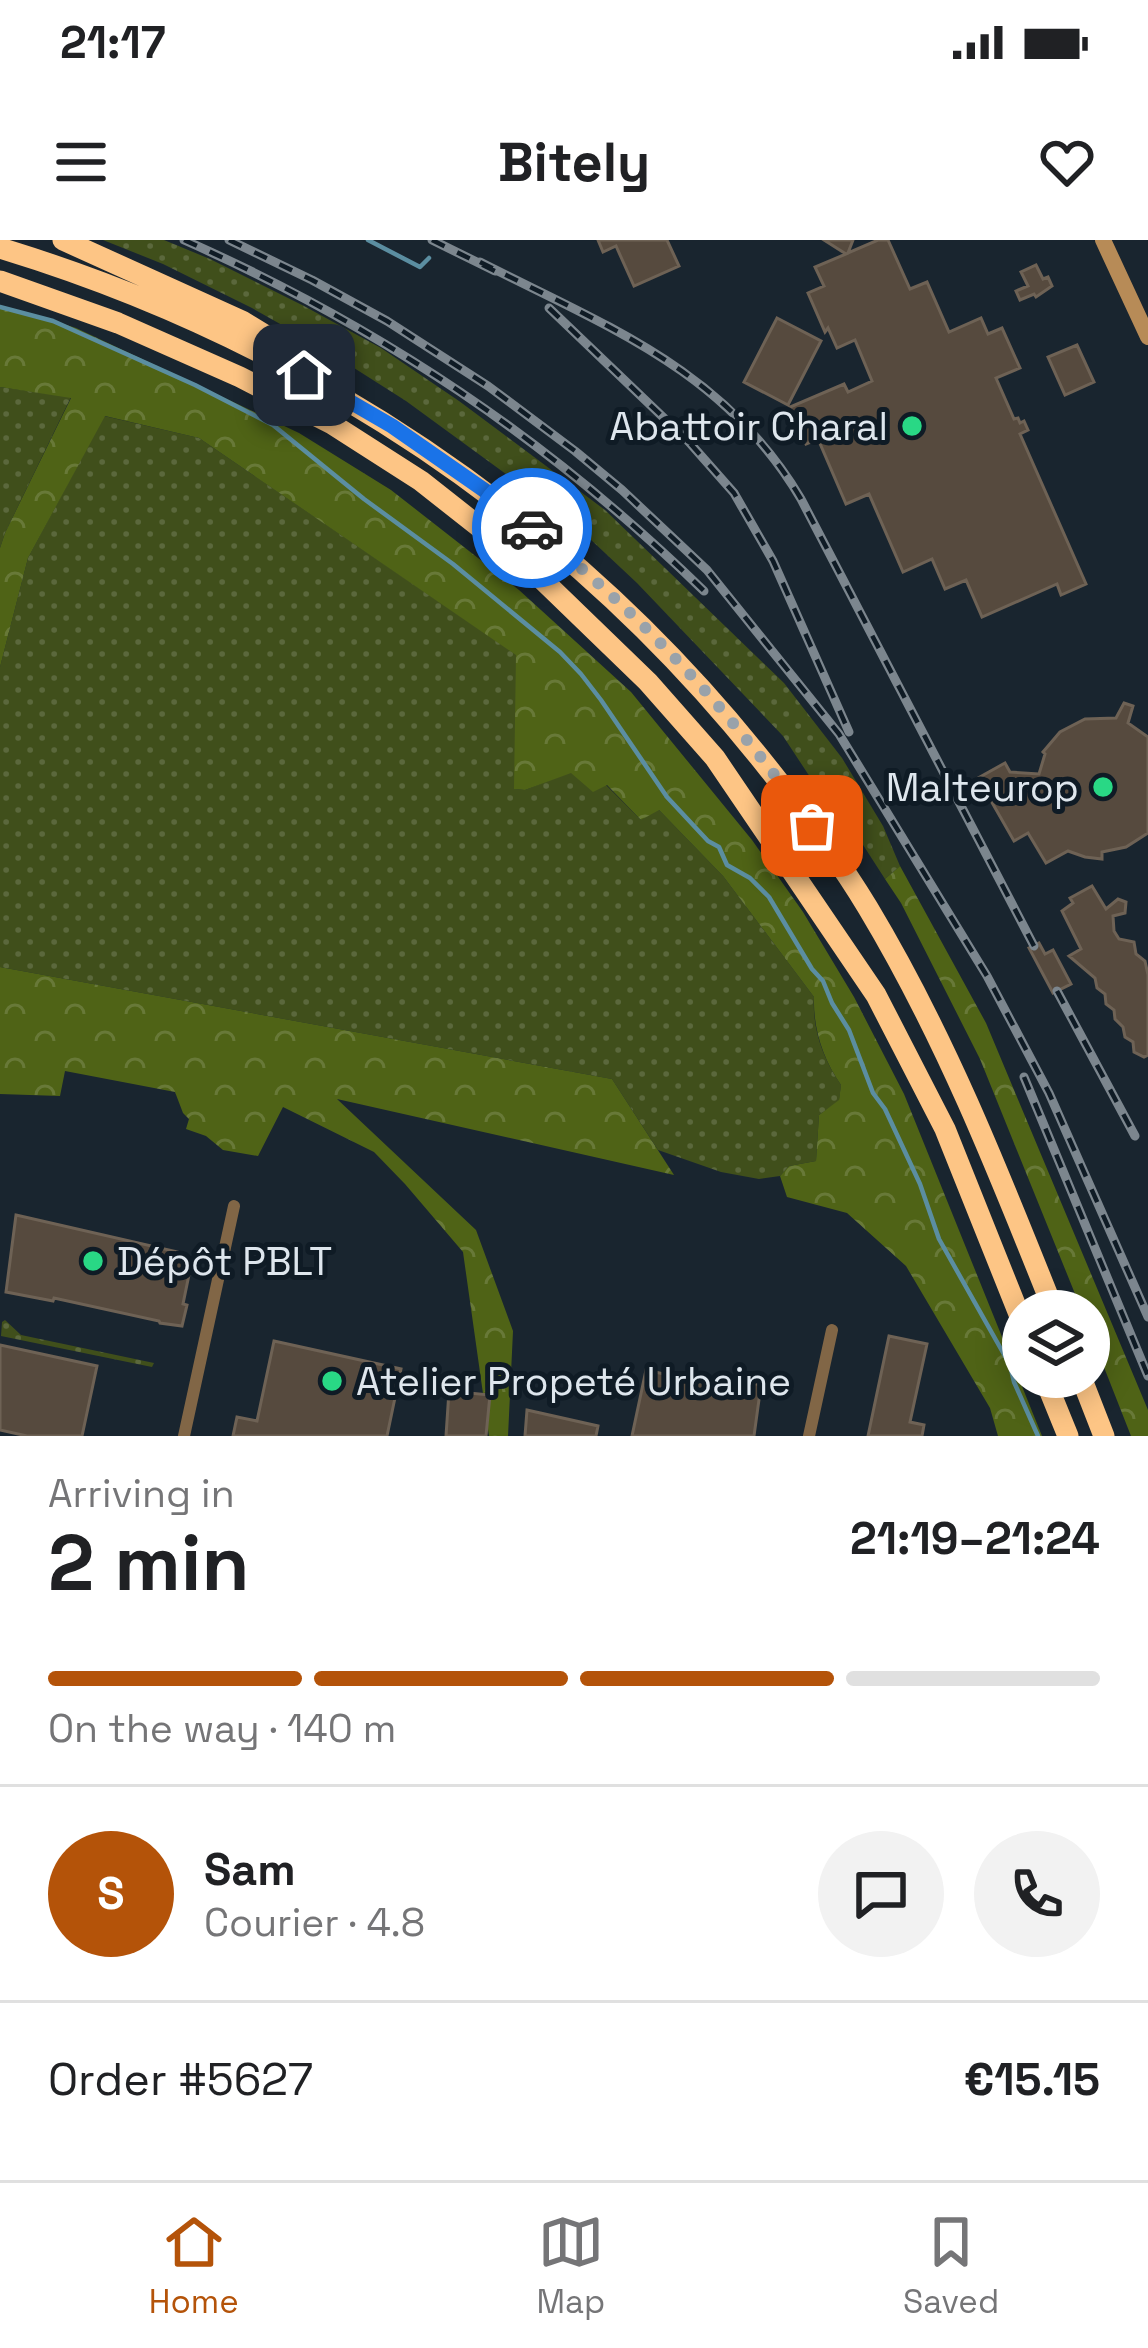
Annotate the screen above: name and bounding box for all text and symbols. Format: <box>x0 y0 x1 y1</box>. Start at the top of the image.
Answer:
text: 21:17 <box>60 14 166 71</box>
text: Bitely <box>498 128 650 197</box>
icon: menu <box>48 129 114 195</box>
icon: heart <box>1034 129 1100 195</box>
pin <box>253 324 355 426</box>
icon: home <box>271 342 337 408</box>
place label: Abattoir Charal <box>610 402 888 451</box>
marker: Abattoir Charal <box>899 413 925 439</box>
courier <box>472 468 592 588</box>
icon: car <box>499 495 565 561</box>
place label: Malteurop <box>886 763 1079 812</box>
marker: Malteurop <box>1090 774 1116 800</box>
pin <box>761 775 863 877</box>
icon: bag <box>779 793 845 859</box>
place label: Dépôt PBLT <box>117 1237 332 1286</box>
marker: Dépôt PBLT <box>80 1248 106 1274</box>
map controls <box>1002 1290 1110 1398</box>
button: layers <box>1002 1290 1110 1398</box>
place label: Atelier Propeté Urbaine <box>356 1357 791 1406</box>
marker: Atelier Propeté Urbaine <box>319 1368 345 1394</box>
text: Arriving in <box>48 1469 235 1518</box>
text: 21:19–21:24 <box>850 1510 1100 1567</box>
text: 2 min <box>48 1513 250 1613</box>
text: On the way · 140 m <box>48 1704 396 1753</box>
button: chat <box>818 1831 944 1957</box>
button: phone <box>974 1831 1100 1957</box>
text: Sam <box>204 1841 296 1898</box>
text: S <box>97 1865 125 1922</box>
text: Courier · 4.8 <box>204 1898 425 1947</box>
text: Order #5627 <box>48 2051 313 2108</box>
text: €15.15 <box>964 2051 1100 2108</box>
tab: Home <box>149 2209 239 2323</box>
tab: Map <box>536 2209 605 2323</box>
tab: Saved <box>903 2209 999 2323</box>

